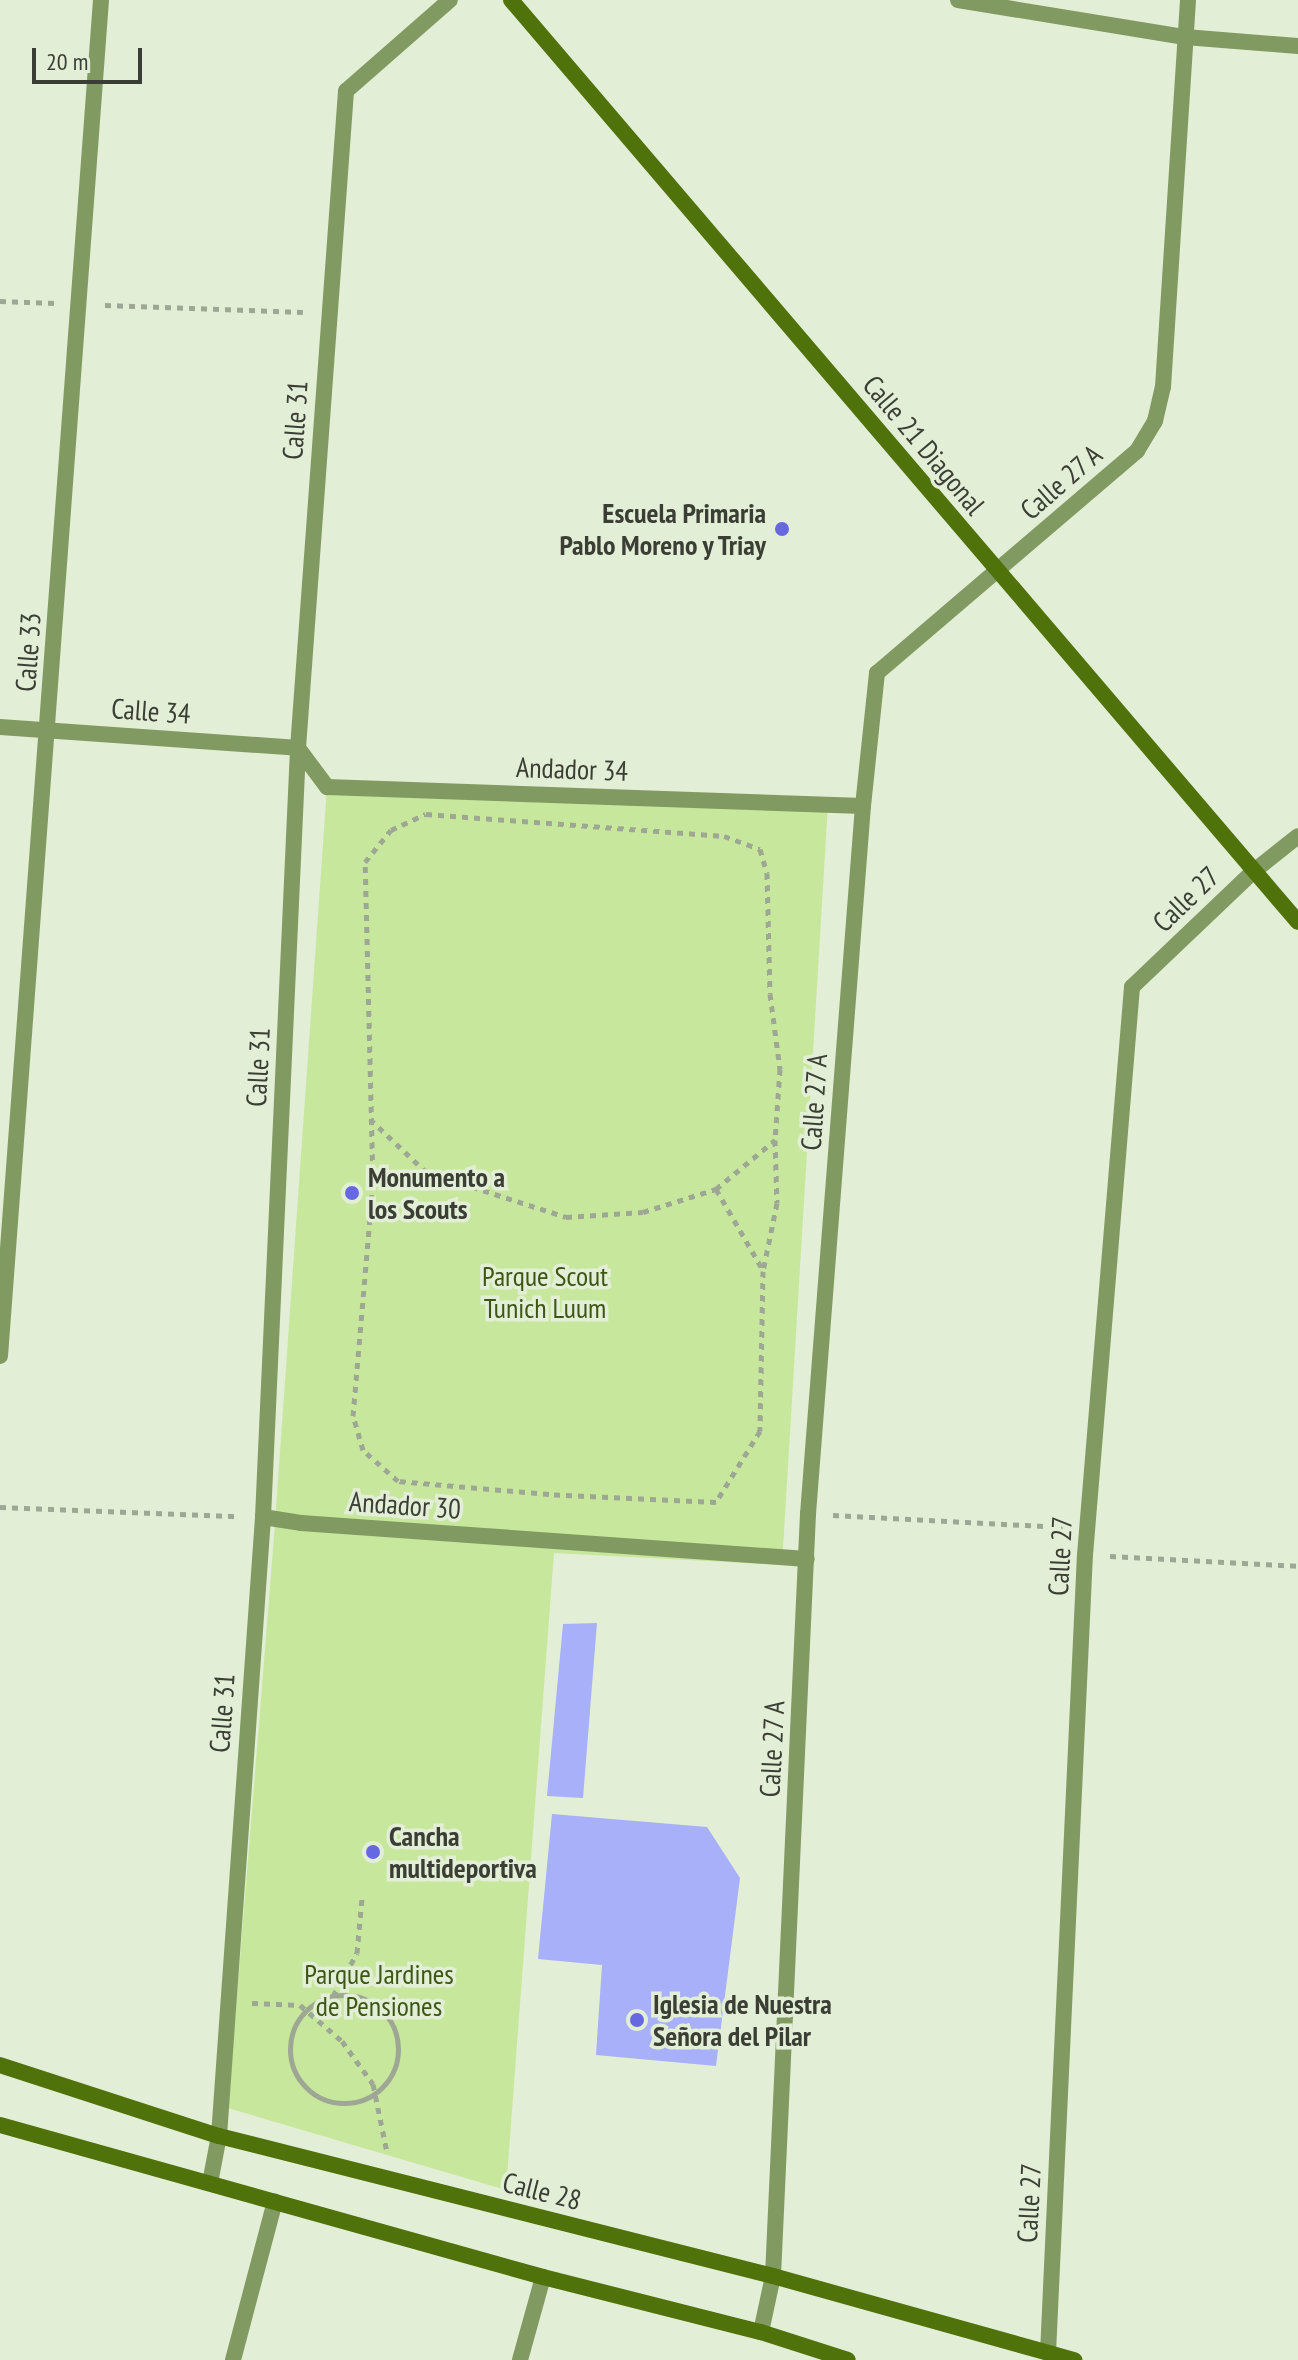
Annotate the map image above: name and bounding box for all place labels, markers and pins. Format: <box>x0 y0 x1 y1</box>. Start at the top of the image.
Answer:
place label: Escuela Primaria Pablo Moreno y Triay <box>557 496 766 562</box>
marker: Escuela Primaria Pablo Moreno y Triay <box>773 520 791 538</box>
place label: Monumento a los Scouts <box>368 1160 505 1226</box>
marker: Monumento a los Scouts <box>343 1184 361 1202</box>
place label: Cancha multideportiva <box>389 1819 537 1885</box>
marker: Cancha multideportiva <box>364 1843 382 1861</box>
place label: Iglesia de Nuestra Señora del Pilar <box>653 1987 832 2053</box>
marker: Iglesia de Nuestra Señora del Pilar <box>628 2011 646 2029</box>

